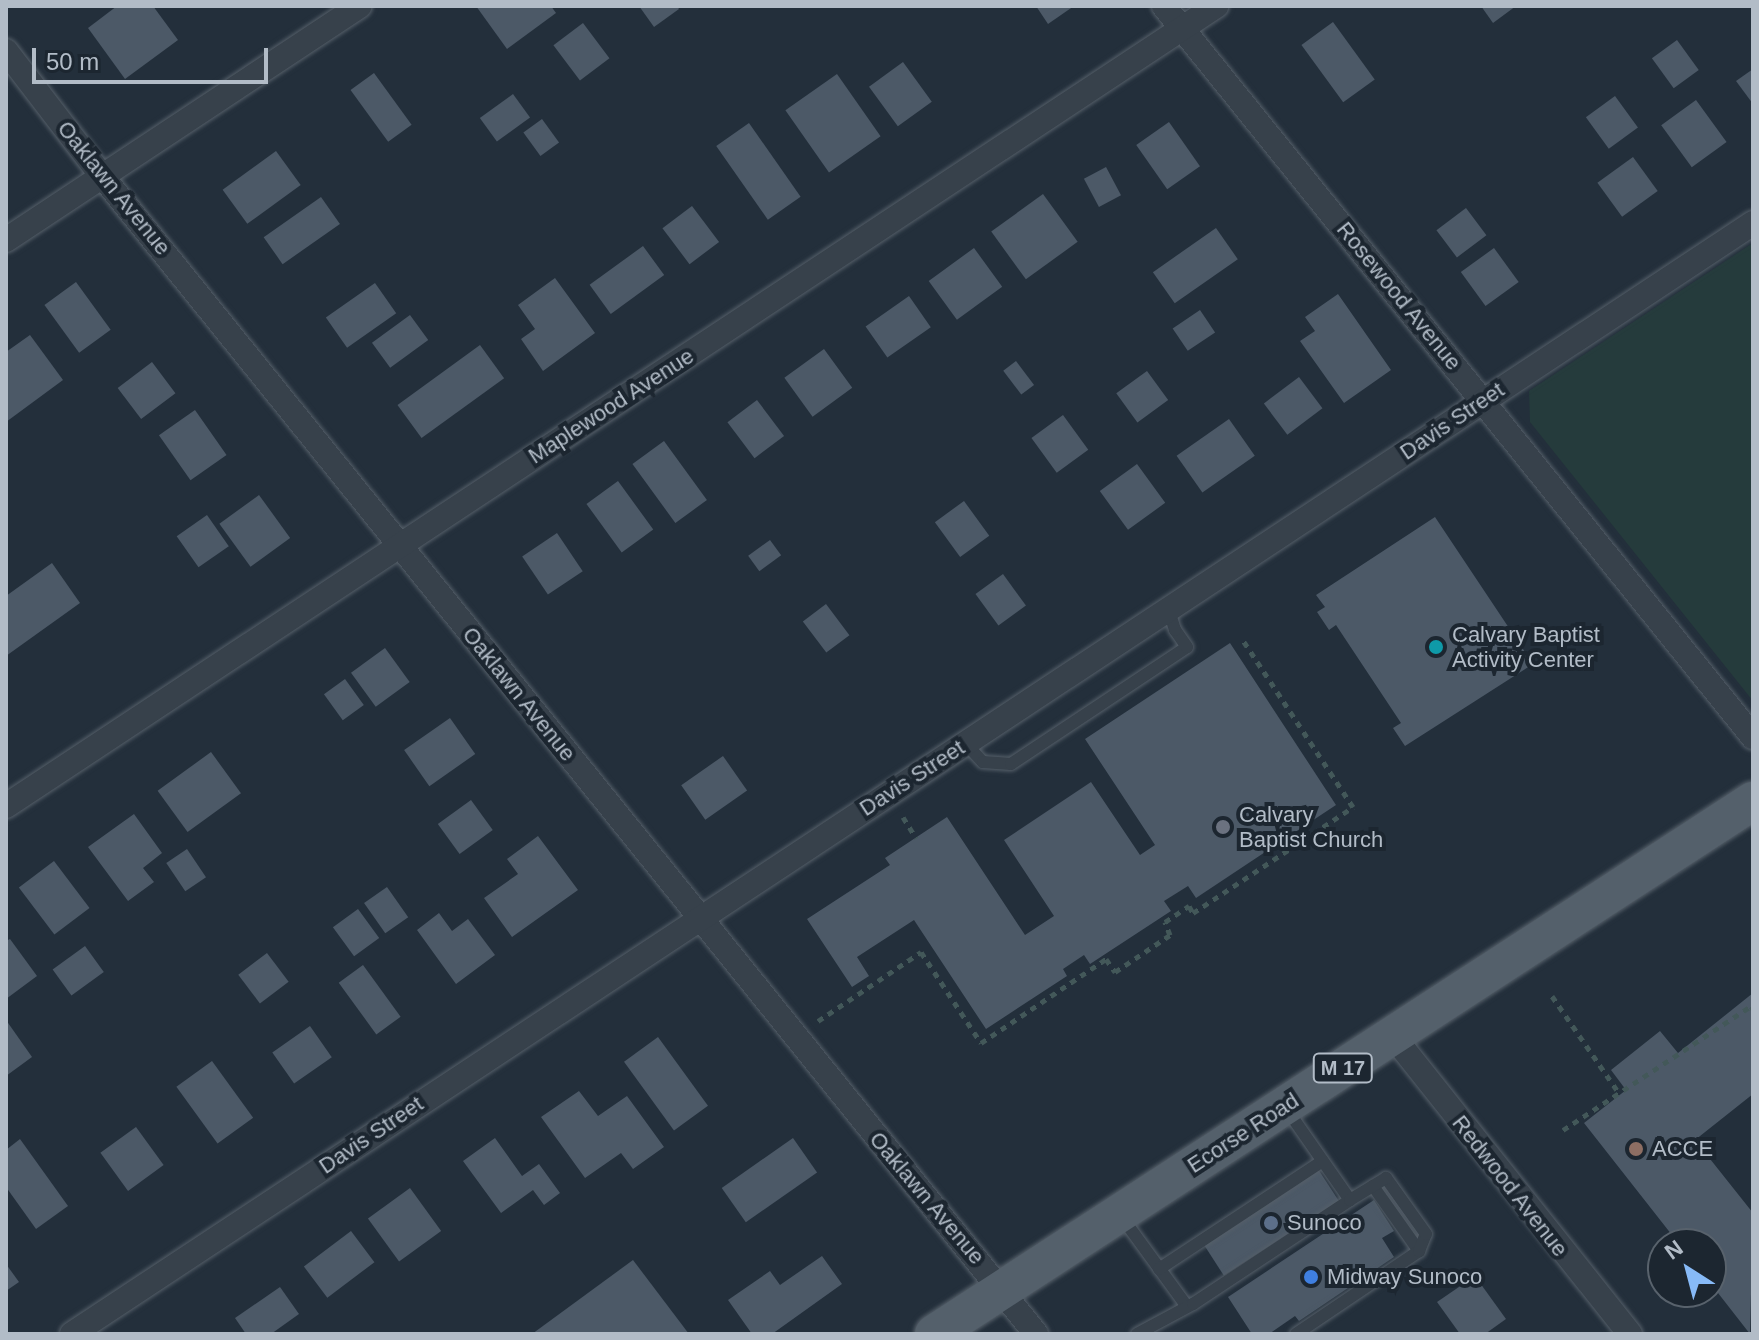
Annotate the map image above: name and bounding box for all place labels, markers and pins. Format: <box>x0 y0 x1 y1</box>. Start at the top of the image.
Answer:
place label: Calvary Baptist Activity Center <box>1452 621 1600 672</box>
marker: Calvary Baptist Activity Center <box>1427 638 1445 656</box>
place label: Calvary Baptist Church <box>1239 801 1383 852</box>
marker: Calvary Baptist Church <box>1214 818 1232 836</box>
place label: ACCE <box>1652 1136 1713 1162</box>
marker: ACCE <box>1627 1140 1645 1158</box>
place label: Sunoco <box>1287 1210 1362 1236</box>
marker: Sunoco <box>1262 1214 1280 1232</box>
place label: Midway Sunoco <box>1327 1264 1482 1290</box>
marker: Midway Sunoco <box>1302 1268 1320 1286</box>

